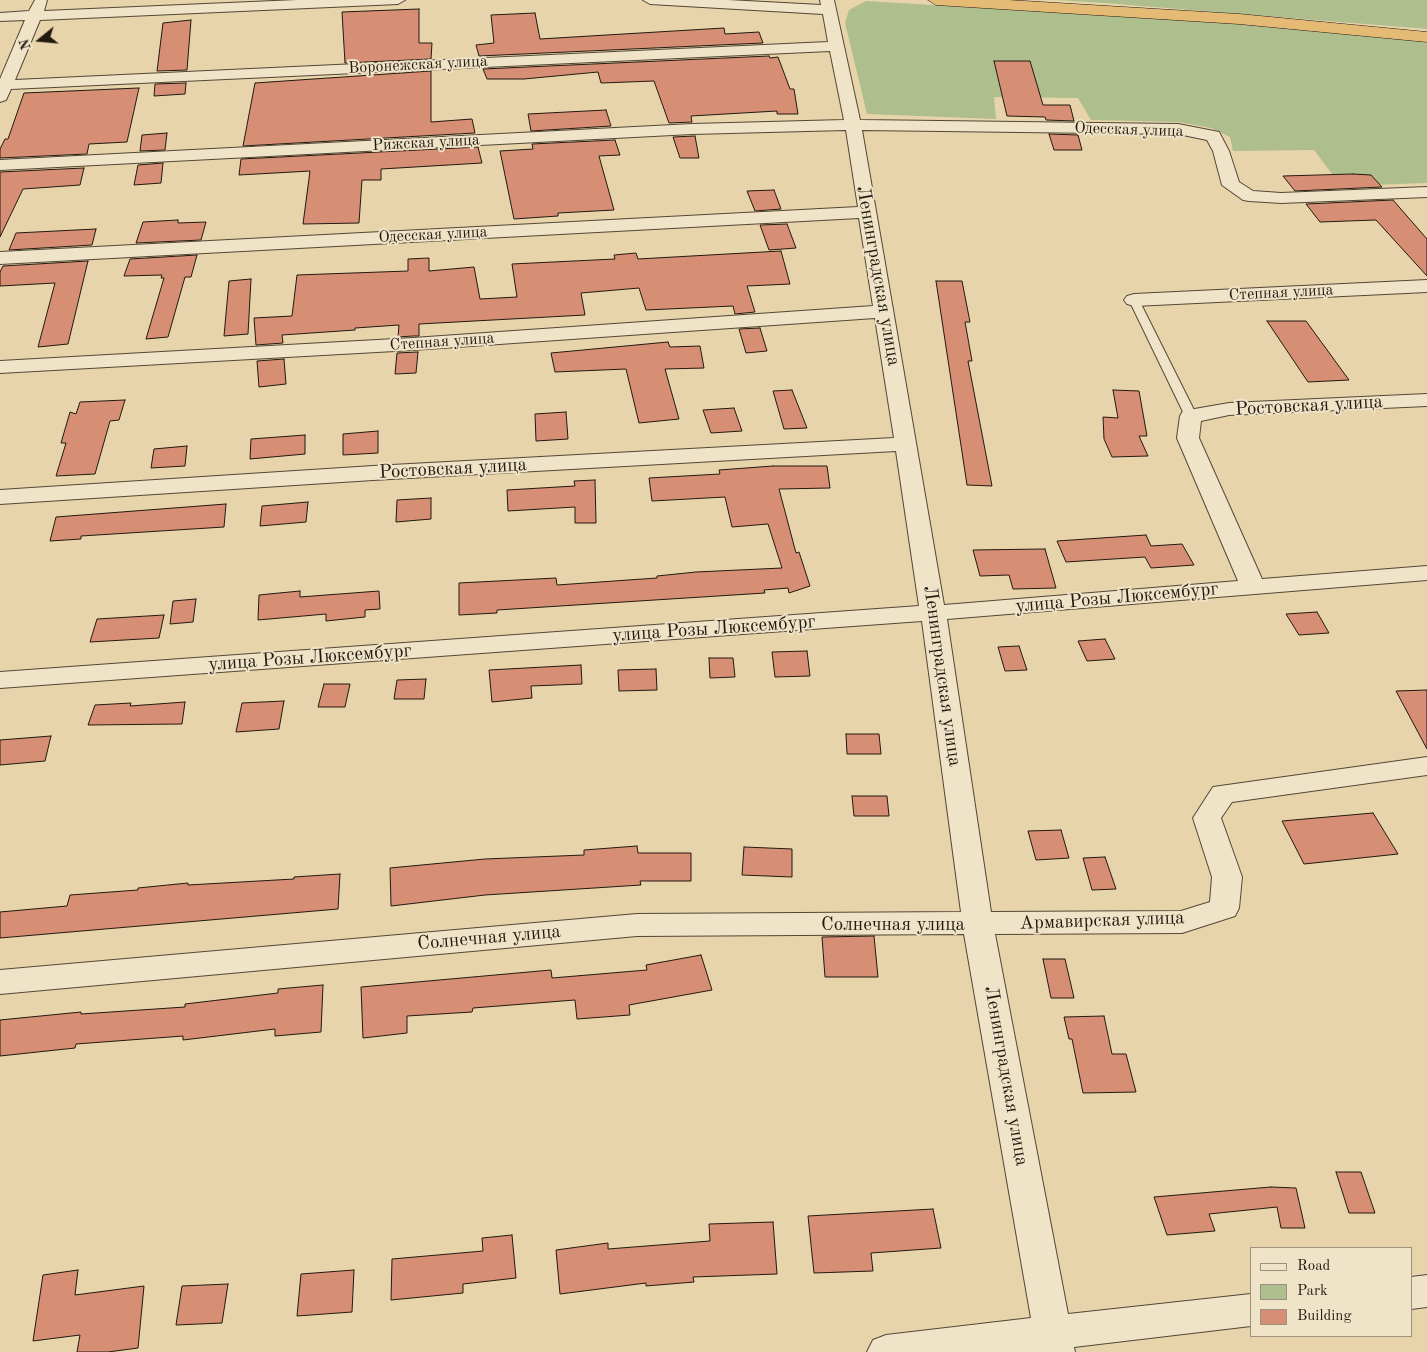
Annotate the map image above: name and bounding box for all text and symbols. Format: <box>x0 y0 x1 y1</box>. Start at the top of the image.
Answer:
north arrow <box>15 15 65 65</box>
text: N <box>17 37 34 52</box>
street label: Воронежская улица <box>348 52 488 78</box>
street label: Одесская улица <box>1074 119 1184 141</box>
street label: Рижская улица <box>372 131 480 155</box>
street label: Ленинградская улица <box>851 184 905 368</box>
street label: Одесская улица <box>378 223 488 247</box>
street label: Степная улица <box>1228 281 1334 305</box>
street label: Степная улица <box>389 329 495 355</box>
street label: Ростовская улица <box>1234 391 1384 421</box>
street label: Ростовская улица <box>378 454 528 484</box>
street label: улица Розы Люксембург <box>1014 578 1220 618</box>
street label: Ленинградская улица <box>918 584 966 768</box>
street label: улица Розы Люксембург <box>612 611 816 647</box>
street label: улица Розы Люксембург <box>208 640 412 676</box>
street label: Армавирская улица <box>1019 907 1185 935</box>
street label: Солнечная улица <box>821 914 965 936</box>
street label: Солнечная улица <box>416 920 562 956</box>
street label: Ленинградская улица <box>979 984 1033 1168</box>
legend <box>1250 1247 1412 1337</box>
text: Road <box>1297 1259 1330 1274</box>
text: Park <box>1297 1284 1328 1299</box>
text: Building <box>1297 1309 1352 1324</box>

